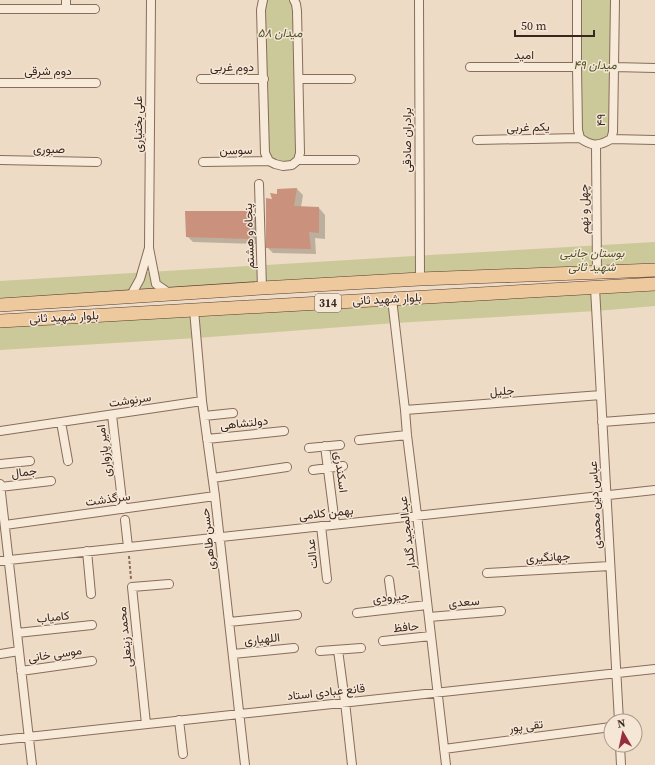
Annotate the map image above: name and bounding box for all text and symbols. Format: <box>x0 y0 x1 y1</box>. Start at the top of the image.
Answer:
scale bar <box>515 12 594 38</box>
text: 50 m <box>521 18 547 34</box>
park label: میدان ۵۸ <box>257 25 303 41</box>
street label: امید <box>514 47 534 63</box>
park label: میدان ۴۹ <box>573 57 617 73</box>
street label: دوم غربی <box>210 59 254 75</box>
street label: دوم شرقی <box>24 63 72 79</box>
street label: علی بختیاری <box>130 96 146 152</box>
street label: برادران صادقی <box>399 107 415 173</box>
street label: ۴۹ <box>593 114 609 126</box>
street label: یکم غربی <box>506 119 550 135</box>
street label: صبوری <box>33 141 65 157</box>
street label: سوسن <box>219 142 253 158</box>
street label: چهل و نهم <box>576 184 592 234</box>
street label: پنجاه و هشتم <box>240 202 258 269</box>
park label: بوستان جانبی شهید ثانی <box>560 245 625 275</box>
street label: بلوار شهید ثانی <box>352 289 422 309</box>
road number: 314 <box>315 294 341 312</box>
street label: بلوار شهید ثانی <box>29 307 99 327</box>
street label: جلیل <box>489 382 515 400</box>
street label: سرنوشت <box>108 389 152 411</box>
street label: دولتشاهی <box>219 412 269 433</box>
street label: امیر پازواری <box>93 424 115 478</box>
street label: اسکندری <box>331 450 351 494</box>
street label: عباس دین محمدی <box>585 461 605 549</box>
street label: جمال <box>10 462 38 482</box>
street label: سرگذشت <box>84 488 132 510</box>
street label: عبدالمجید گلدار <box>395 495 420 572</box>
street label: بهمن کلامی <box>298 502 354 524</box>
street label: حسن طاهری <box>197 507 219 571</box>
street label: عدالت <box>302 538 322 570</box>
street label: جهانگیری <box>525 548 571 566</box>
street label: جیرودی <box>372 587 410 607</box>
street label: سعدی <box>448 593 480 611</box>
street label: محمد زینعلی <box>114 606 136 668</box>
street label: کامیاب <box>36 607 70 627</box>
street label: حافظ <box>392 618 420 636</box>
street label: اللهیاری <box>243 629 281 649</box>
street label: موسی خانی <box>27 642 83 666</box>
street label: قانع عبادی استاد <box>286 680 366 705</box>
north arrow <box>603 713 643 753</box>
street label: تقی پور <box>507 716 544 736</box>
text: N <box>616 716 627 732</box>

